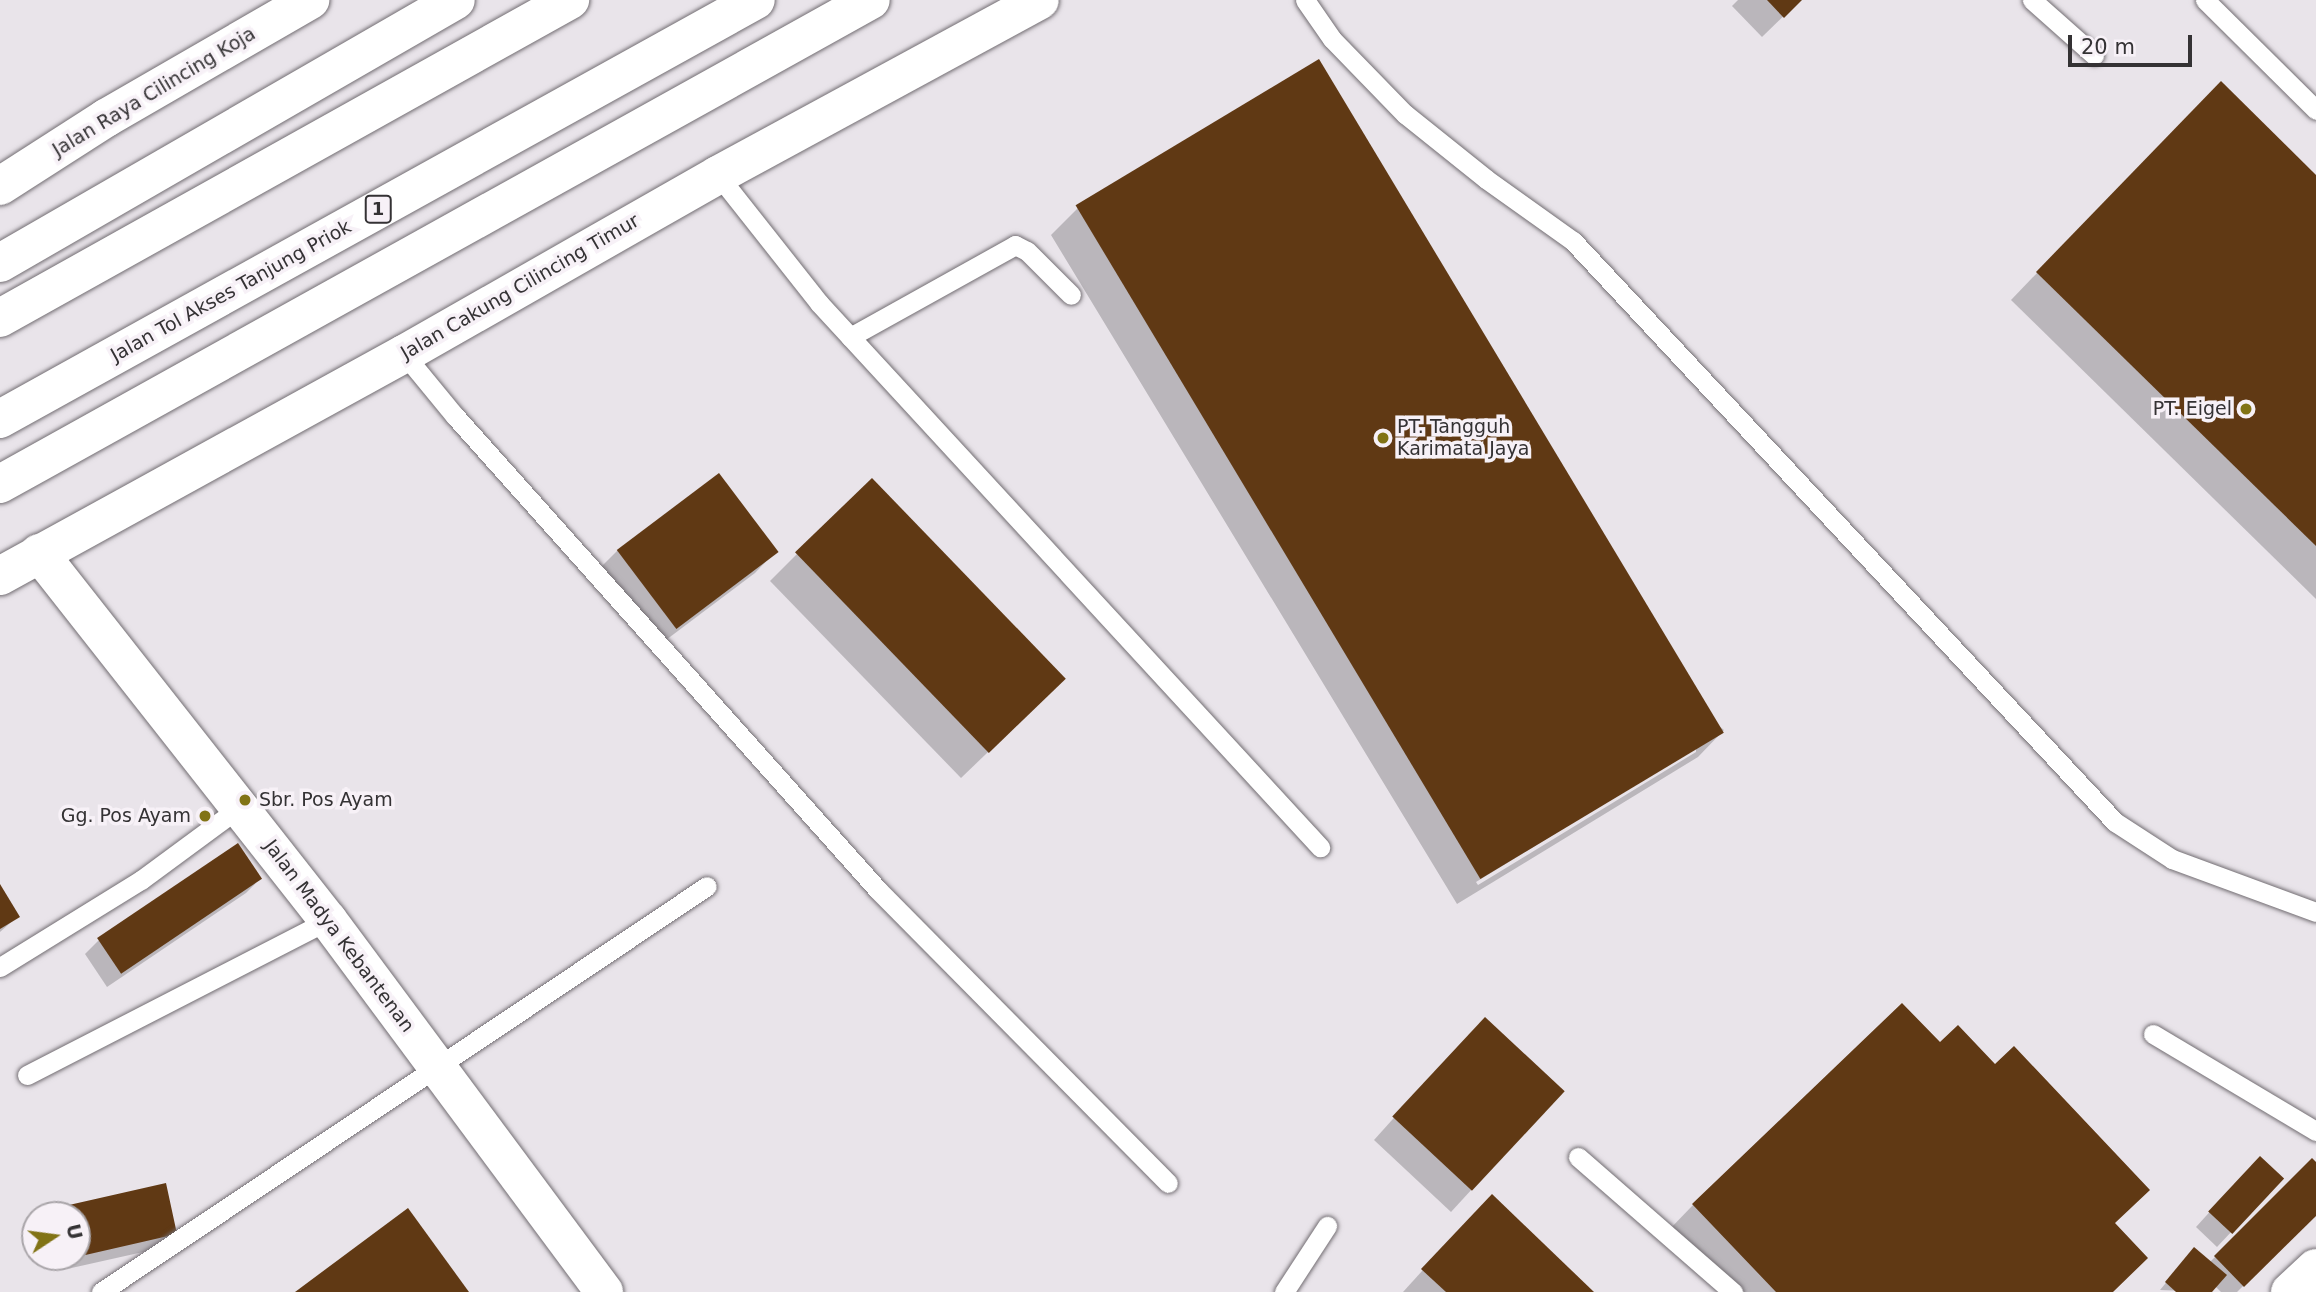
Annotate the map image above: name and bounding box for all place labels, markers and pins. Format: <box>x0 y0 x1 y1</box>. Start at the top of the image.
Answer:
place label: PT. Eigel <box>2153 398 2232 420</box>
marker: PT. Eigel <box>2238 401 2254 417</box>
place label: PT. Tangguh Karimata Jaya <box>1397 416 1529 460</box>
marker: PT. Tangguh Karimata Jaya <box>1375 430 1391 446</box>
place label: Sbr. Pos Ayam <box>259 789 393 811</box>
marker: Sbr. Pos Ayam <box>237 792 253 808</box>
place label: Gg. Pos Ayam <box>61 805 191 827</box>
marker: Gg. Pos Ayam <box>197 808 213 824</box>

